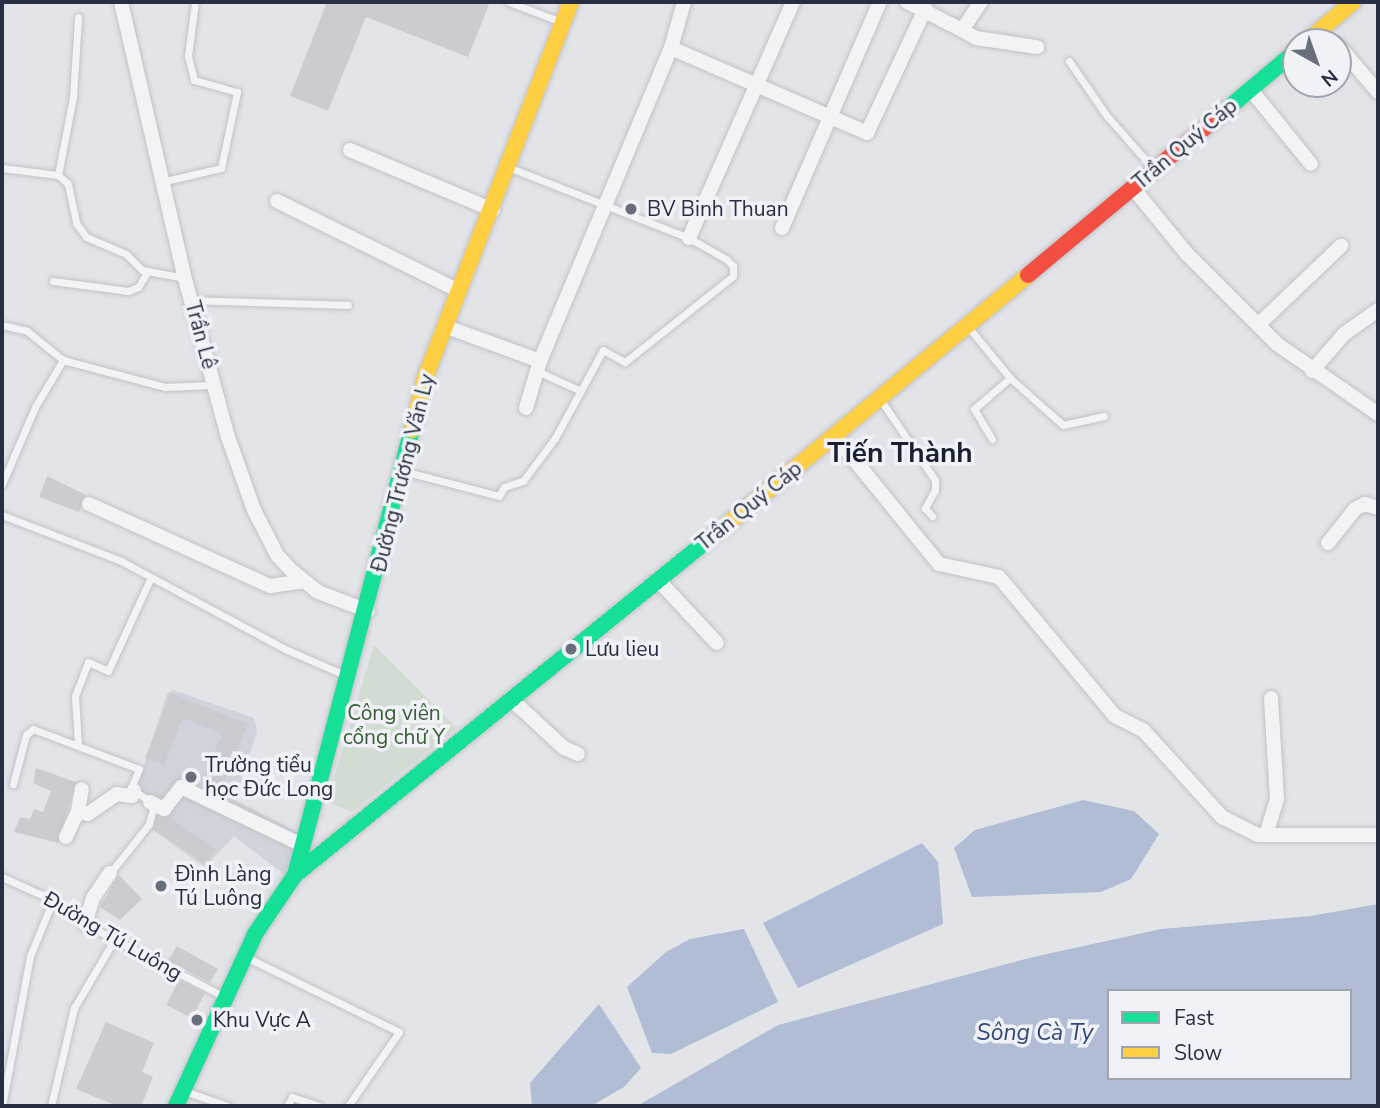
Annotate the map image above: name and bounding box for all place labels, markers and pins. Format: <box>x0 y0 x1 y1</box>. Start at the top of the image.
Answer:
place label: BV Binh Thuan <box>647 196 789 222</box>
marker: BV Binh Thuan <box>621 199 641 219</box>
place label: Lưu lieu <box>585 636 659 662</box>
marker: Lưu lieu <box>563 641 579 657</box>
place label: Trường tiểu học Đức Long <box>205 752 333 802</box>
marker: Trường tiểu học Đức Long <box>183 769 199 785</box>
place label: Đình Làng Tú Luông <box>175 861 271 911</box>
marker: Đình Làng Tú Luông <box>153 878 169 894</box>
place label: Khu Vực A <box>213 1007 311 1033</box>
marker: Khu Vực A <box>187 1010 207 1030</box>

